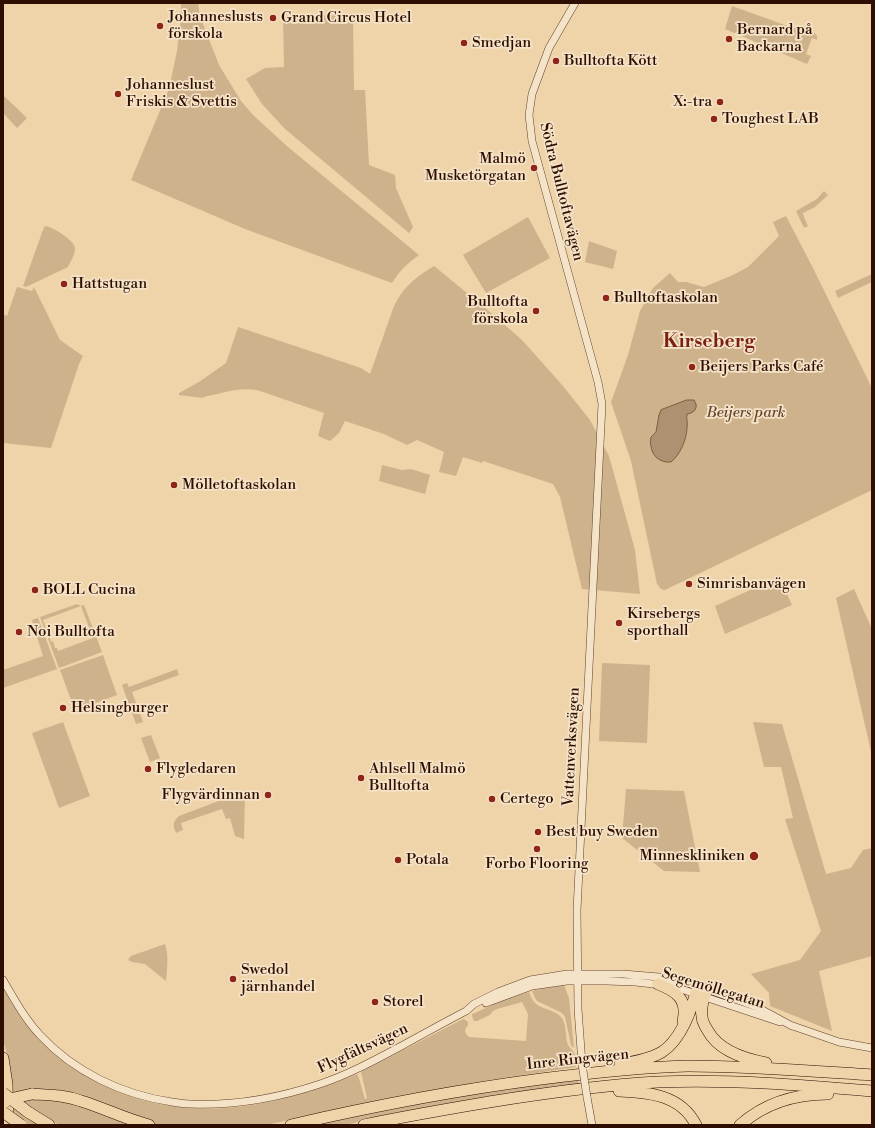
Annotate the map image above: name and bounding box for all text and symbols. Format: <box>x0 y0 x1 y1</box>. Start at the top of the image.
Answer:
place label: Johanneslusts förskola <box>168 8 263 43</box>
place label: Grand Circus Hotel <box>281 9 411 27</box>
marker: Grand Circus Hotel <box>268 13 278 23</box>
marker: Johanneslusts förskola <box>155 21 165 31</box>
place label: Bernard på Backarna <box>737 21 813 56</box>
place label: Smedjan <box>472 34 531 52</box>
marker: Bernard på Backarna <box>724 34 734 44</box>
marker: Smedjan <box>459 38 469 48</box>
place label: Bulltofta Kött <box>564 52 657 70</box>
marker: Bulltofta Kött <box>551 56 561 66</box>
place label: Johanneslust Friskis & Svettis <box>126 76 237 111</box>
marker: Johanneslust Friskis & Svettis <box>113 89 123 99</box>
place label: X:-tra <box>673 93 712 111</box>
marker: X:-tra <box>715 97 725 107</box>
place label: Toughest LAB <box>722 110 819 128</box>
marker: Toughest LAB <box>709 114 719 124</box>
street label: Södra Bulltoftavägen <box>535 121 587 263</box>
place label: Malmö Musketörgatan <box>425 150 526 185</box>
marker: Malmö Musketörgatan <box>529 163 539 173</box>
place label: Hattstugan <box>72 275 147 293</box>
marker: Hattstugan <box>59 279 69 289</box>
place label: Bulltoftaskolan <box>614 289 718 307</box>
place label: Bulltofta förskola <box>468 293 528 328</box>
marker: Bulltoftaskolan <box>601 293 611 303</box>
marker: Bulltofta förskola <box>531 306 541 316</box>
district label: Kirseberg <box>663 331 755 353</box>
place label: Beijers Parks Café <box>700 358 823 376</box>
marker: Beijers Parks Café <box>687 362 697 372</box>
park label: Beijers park <box>707 404 785 422</box>
place label: Mölletoftaskolan <box>182 476 296 494</box>
marker: Mölletoftaskolan <box>169 480 179 490</box>
place label: Simrisbanvägen <box>697 575 806 593</box>
marker: Simrisbanvägen <box>684 579 694 589</box>
place label: BOLL Cucina <box>43 581 136 599</box>
marker: BOLL Cucina <box>30 585 40 595</box>
place label: Kirsebergs sporthall <box>627 605 700 640</box>
marker: Kirsebergs sporthall <box>614 618 624 628</box>
place label: Noi Bulltofta <box>27 623 115 641</box>
marker: Noi Bulltofta <box>14 627 24 637</box>
street label: Vattenverksvägen <box>560 687 584 807</box>
place label: Helsingburger <box>71 699 168 717</box>
marker: Helsingburger <box>58 703 68 713</box>
place label: Flygledaren <box>156 760 236 778</box>
place label: Ahlsell Malmö Bulltofta <box>369 760 466 795</box>
marker: Flygledaren <box>143 764 153 774</box>
marker: Ahlsell Malmö Bulltofta <box>356 773 366 783</box>
place label: Flygvärdinnan <box>162 786 260 804</box>
marker: Flygvärdinnan <box>263 790 273 800</box>
place label: Certego <box>500 790 554 808</box>
marker: Certego <box>487 794 497 804</box>
place label: Best buy Sweden <box>546 823 658 841</box>
marker: Best buy Sweden <box>533 827 543 837</box>
marker: Forbo Flooring <box>532 844 542 854</box>
place label: Minneskliniken <box>639 847 745 865</box>
marker: Minneskliniken <box>748 850 760 862</box>
place label: Potala <box>406 851 449 869</box>
marker: Potala <box>393 855 403 865</box>
place label: Forbo Flooring <box>485 855 589 873</box>
place label: Swedol järnhandel <box>241 961 315 996</box>
street label: Segemöllegatan <box>659 965 767 1013</box>
marker: Swedol järnhandel <box>228 974 238 984</box>
place label: Storel <box>383 993 424 1011</box>
marker: Storel <box>370 997 380 1007</box>
street label: Flygfältsvägen <box>315 1020 411 1078</box>
street label: Inre Ringvägen <box>526 1046 630 1074</box>

